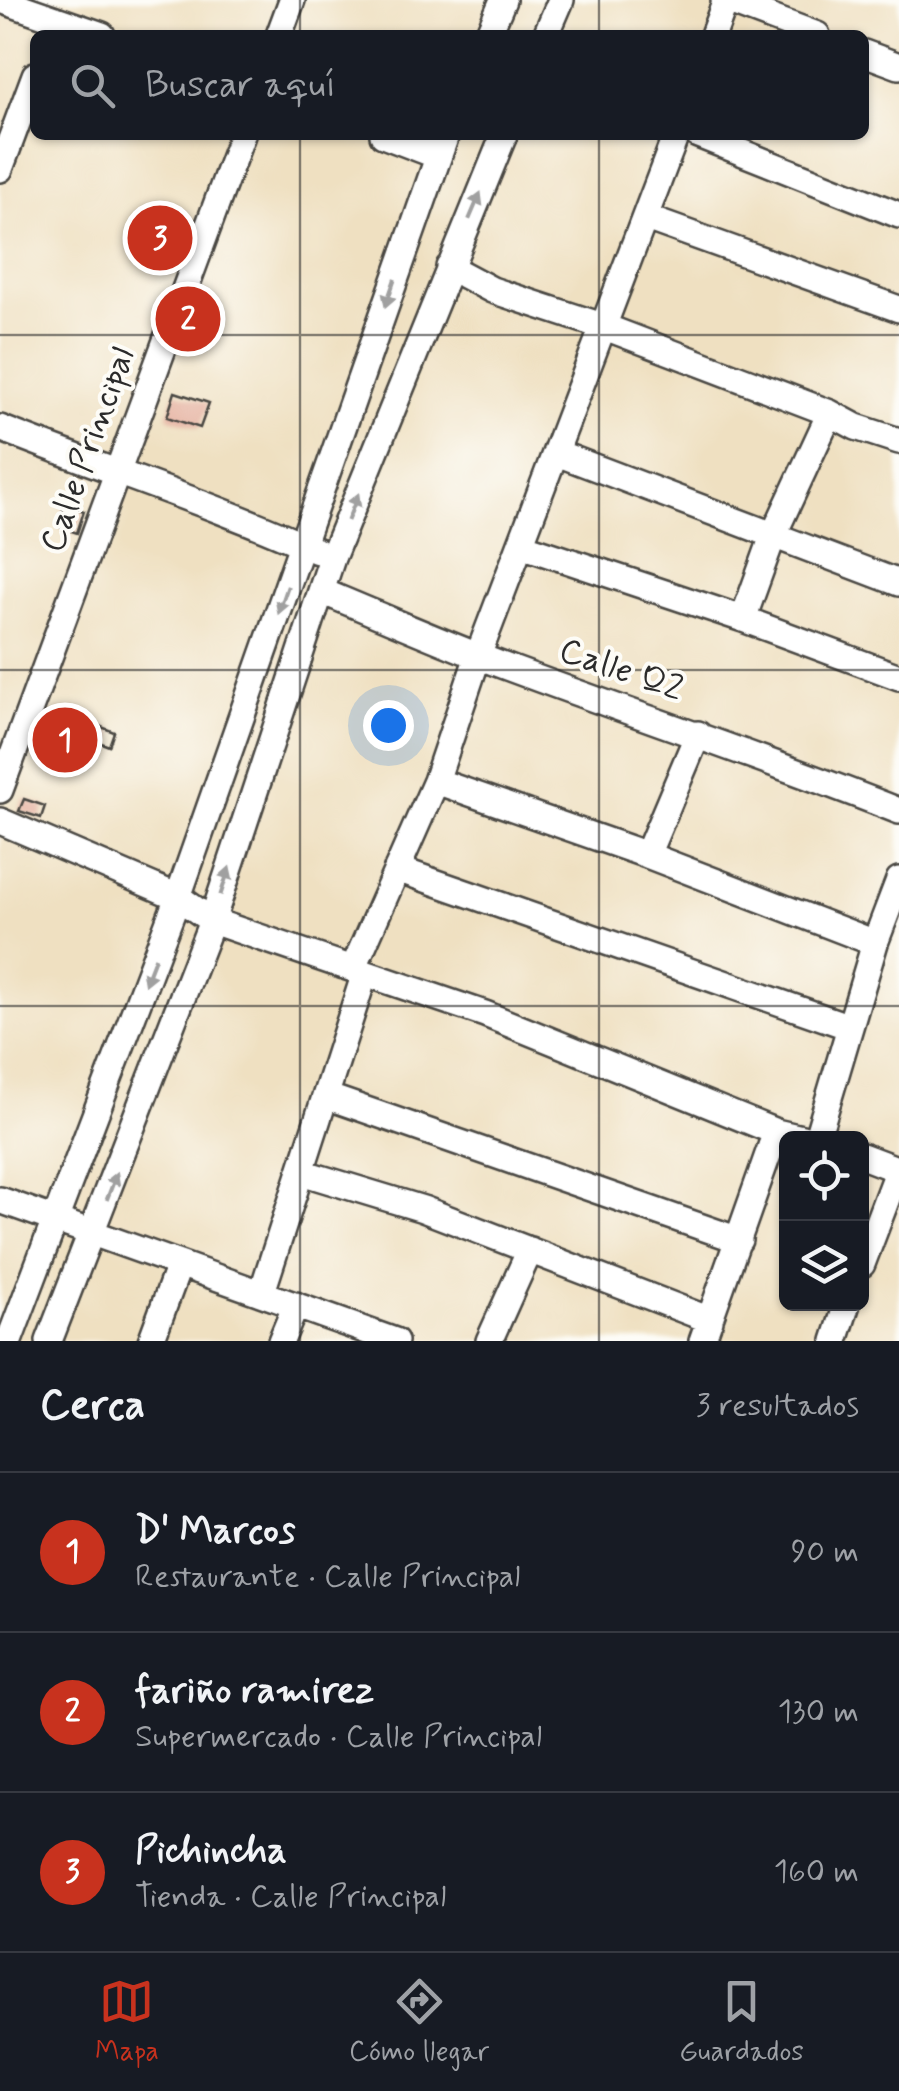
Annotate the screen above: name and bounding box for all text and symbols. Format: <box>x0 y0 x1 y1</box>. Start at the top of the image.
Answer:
search box <box>30 30 869 140</box>
icon: search <box>65 58 120 113</box>
text: Buscar aquí <box>145 61 336 110</box>
one-way arrow <box>467 191 483 221</box>
pin: 3 <box>128 200 192 276</box>
one-way arrow <box>382 278 397 308</box>
pin: 2 <box>156 282 220 356</box>
street label: Calle Principal <box>30 341 146 559</box>
one-way arrow <box>345 492 361 522</box>
one-way arrow <box>275 585 290 615</box>
street label: Calle Q2 <box>553 627 689 713</box>
your location <box>363 700 414 751</box>
pin: 1 <box>32 702 98 778</box>
one-way arrow <box>219 866 234 896</box>
one-way arrow <box>142 957 157 987</box>
map controls <box>779 1131 869 1311</box>
button: locate <box>779 1131 869 1221</box>
one-way arrow <box>104 1170 120 1200</box>
button: layers <box>779 1221 869 1311</box>
text: Cerca <box>40 1379 145 1434</box>
text: 3 resultados <box>696 1385 859 1427</box>
text: D' Marcos <box>135 1507 295 1556</box>
text: 1 <box>65 1531 80 1573</box>
text: 90 m <box>791 1531 859 1573</box>
text: Restaurante · Calle Principal <box>135 1556 520 1598</box>
text: fariño ramirez <box>135 1667 374 1716</box>
text: 2 <box>65 1691 80 1733</box>
text: 130 m <box>778 1691 859 1733</box>
text: Supermercado · Calle Principal <box>135 1716 542 1758</box>
text: Pichincha <box>135 1827 287 1876</box>
text: 3 <box>65 1851 80 1893</box>
text: 160 m <box>774 1851 859 1893</box>
text: Tienda · Calle Principal <box>135 1876 446 1918</box>
tab: Mapa <box>95 1974 159 2071</box>
tab: Cómo llegar <box>349 1974 489 2071</box>
tab: Guardados <box>679 1974 804 2071</box>

